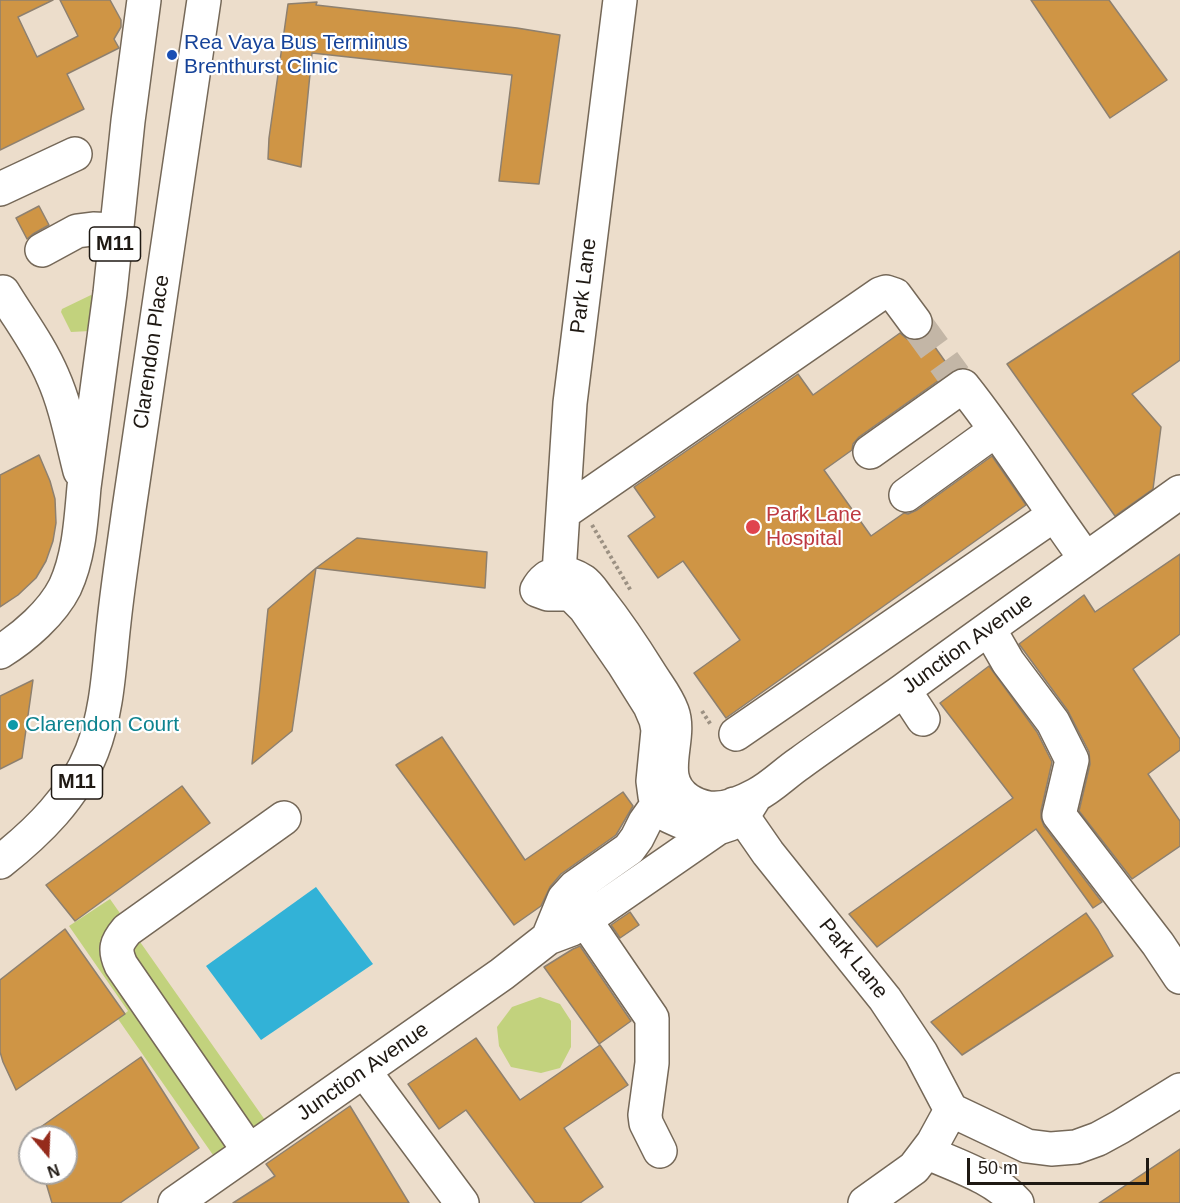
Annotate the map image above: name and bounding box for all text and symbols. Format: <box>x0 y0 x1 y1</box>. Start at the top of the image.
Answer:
place label: Rea Vaya Bus Terminus Brenthurst Clinic <box>184 30 408 80</box>
marker: Rea Vaya Bus Terminus Brenthurst Clinic <box>165 48 179 62</box>
road number: M11 <box>90 227 140 261</box>
street label: Park Lane <box>566 237 602 335</box>
street label: Clarendon Place <box>129 273 175 431</box>
place label: Park Lane Hospital <box>766 502 862 552</box>
marker: Park Lane Hospital <box>744 518 762 536</box>
street label: Junction Avenue <box>898 588 1038 700</box>
place label: Clarendon Court <box>25 712 179 738</box>
marker: Clarendon Court <box>6 718 20 732</box>
road number: M11 <box>52 765 103 799</box>
street label: Park Lane <box>813 914 893 1004</box>
street label: Junction Avenue <box>292 1017 434 1127</box>
north arrow <box>18 1125 78 1185</box>
scale bar <box>970 1146 1152 1184</box>
text: 50 m <box>978 1158 1018 1178</box>
text: N <box>45 1161 62 1181</box>

